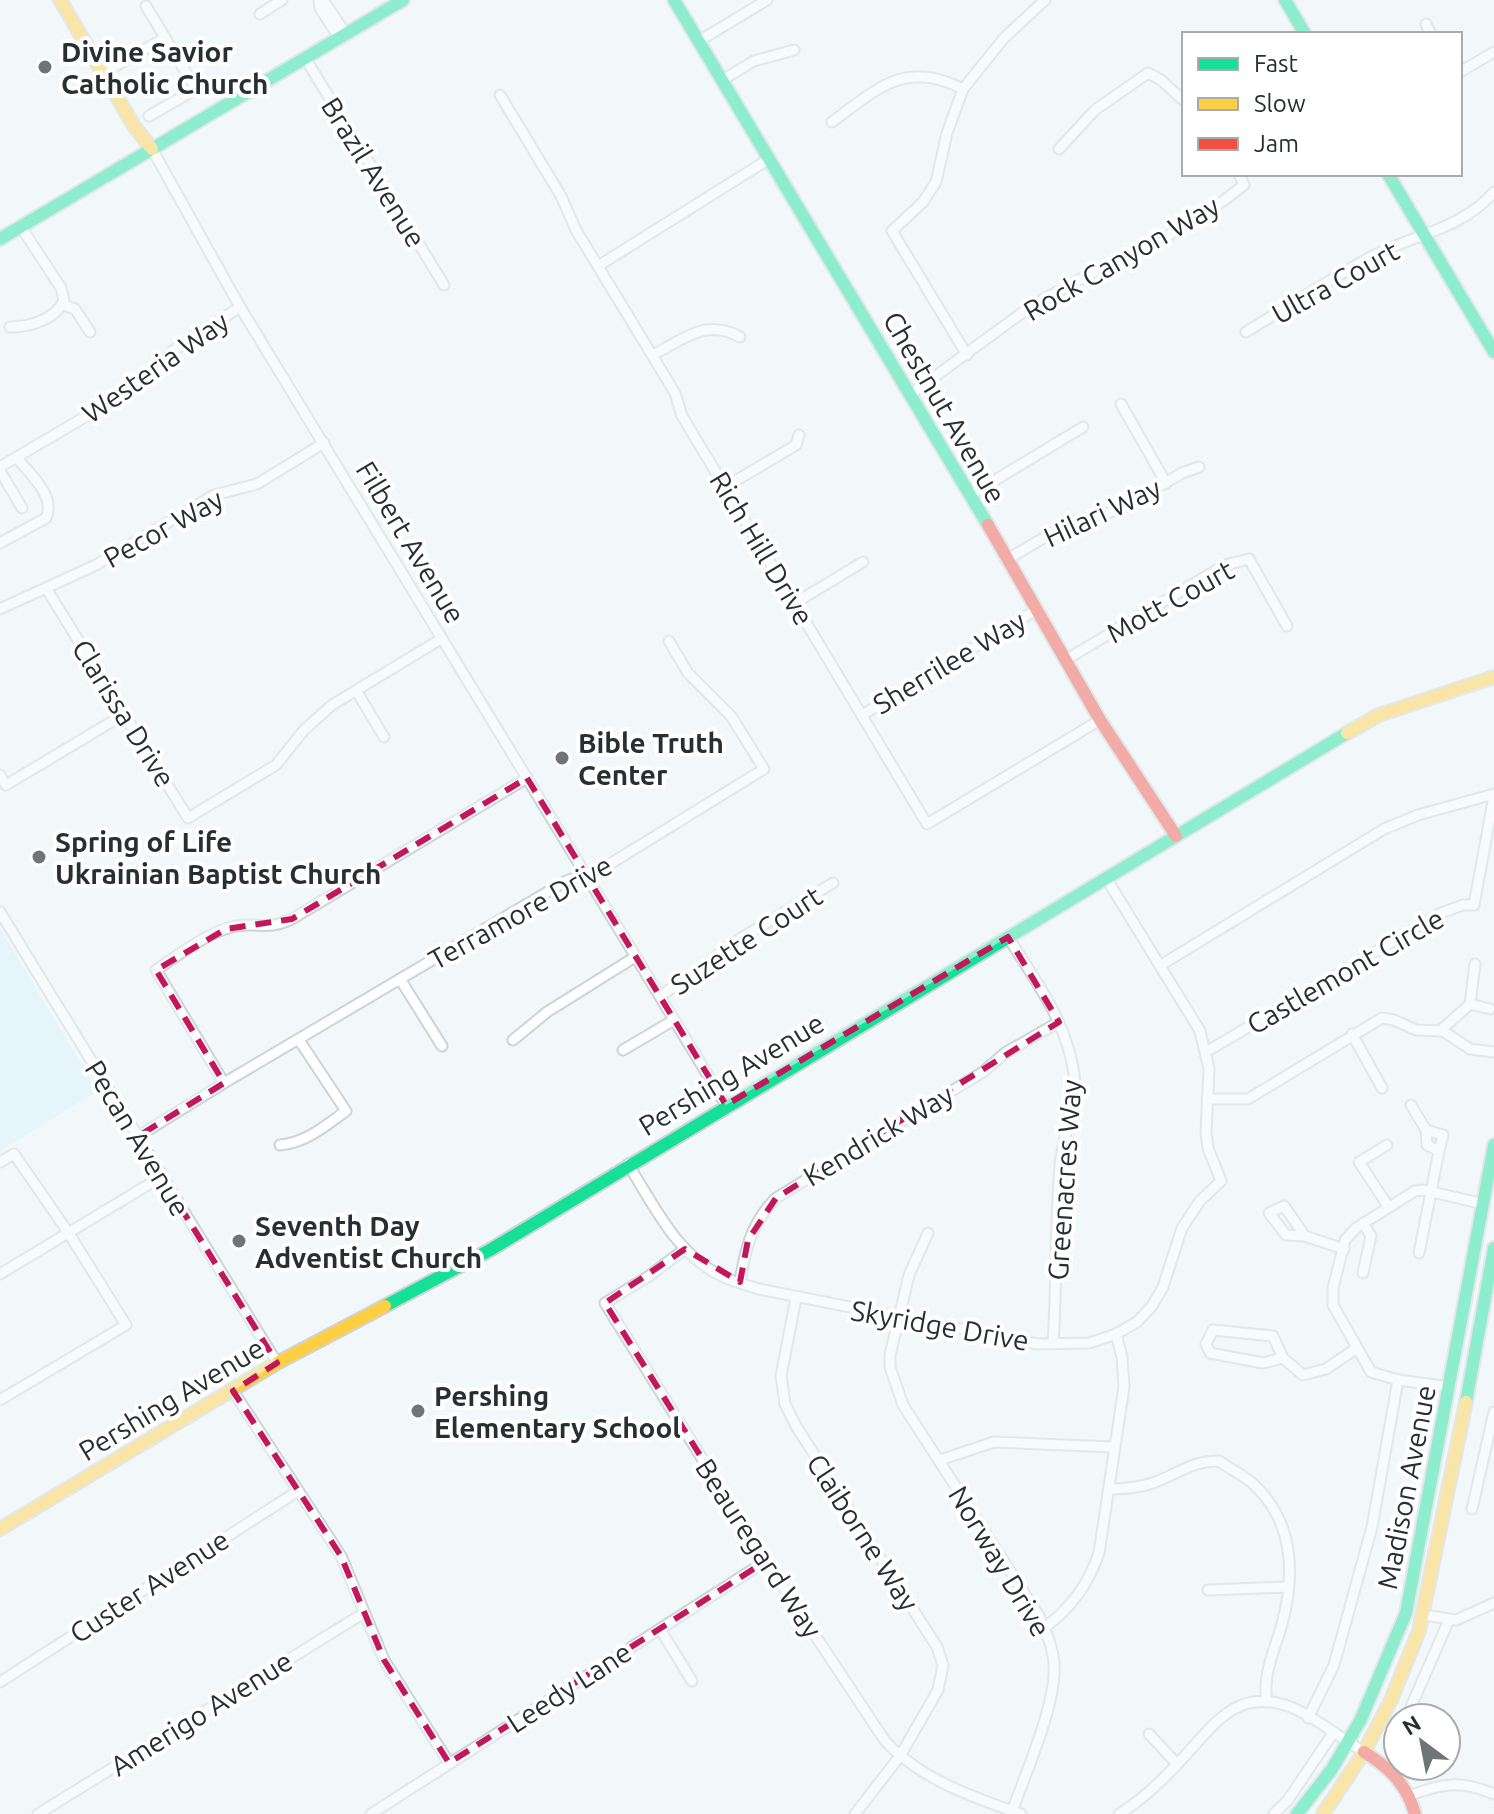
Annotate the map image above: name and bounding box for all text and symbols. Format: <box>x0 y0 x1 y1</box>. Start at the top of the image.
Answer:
legend <box>1182 32 1462 176</box>
place label: Divine Savior Catholic Church <box>61 36 268 99</box>
text: Fast <box>1254 50 1298 77</box>
marker: Divine Savior Catholic Church <box>36 58 54 76</box>
text: Slow <box>1254 90 1306 117</box>
street label: Brazil Avenue <box>316 91 432 253</box>
text: Jam <box>1254 130 1299 157</box>
street label: Rock Canyon Way <box>1018 190 1224 326</box>
street label: Ultra Court <box>1266 235 1404 329</box>
street label: Westeria Way <box>76 305 234 429</box>
street label: Chestnut Avenue <box>878 306 1012 508</box>
street label: Filbert Avenue <box>351 456 471 628</box>
street label: Rich Hill Drive <box>704 466 820 630</box>
street label: Hilari Way <box>1039 472 1165 552</box>
street label: Pecor Way <box>98 483 228 573</box>
street label: Mott Court <box>1101 553 1239 649</box>
street label: Sherrilee Way <box>867 604 1031 720</box>
street label: Clarissa Drive <box>66 634 182 792</box>
place label: Bible Truth Center <box>578 727 724 790</box>
marker: Bible Truth Center <box>553 749 571 767</box>
place label: Spring of Life Ukrainian Baptist Church <box>55 826 381 889</box>
marker: Spring of Life Ukrainian Baptist Church <box>30 848 48 866</box>
street label: Terramore Drive <box>423 849 617 975</box>
street label: Suzette Court <box>665 880 827 1000</box>
street label: Castlemont Circle <box>1241 902 1449 1040</box>
street label: Pershing Avenue <box>633 1007 829 1141</box>
street label: Pecan Avenue <box>79 1055 197 1221</box>
street label: Kendrick Way <box>798 1078 958 1192</box>
street label: Greenacres Way <box>1042 1079 1086 1281</box>
place label: Seventh Day Adventist Church <box>255 1210 482 1273</box>
marker: Seventh Day Adventist Church <box>230 1232 248 1250</box>
street label: Skyridge Drive <box>849 1294 1031 1356</box>
street label: Pershing Avenue <box>73 1332 269 1466</box>
place label: Pershing Elementary School <box>434 1380 681 1443</box>
street label: Madison Avenue <box>1371 1382 1441 1592</box>
marker: Pershing Elementary School <box>409 1402 427 1420</box>
street label: Claiborne Way <box>801 1448 925 1616</box>
street label: Beauregard Way <box>690 1453 828 1643</box>
street label: Norway Drive <box>943 1480 1057 1642</box>
street label: Custer Avenue <box>64 1523 234 1649</box>
street label: Leedy Lane <box>501 1635 637 1739</box>
street label: Amerigo Avenue <box>104 1645 298 1781</box>
north arrow <box>1382 1702 1462 1782</box>
text: N <box>1398 1710 1425 1740</box>

